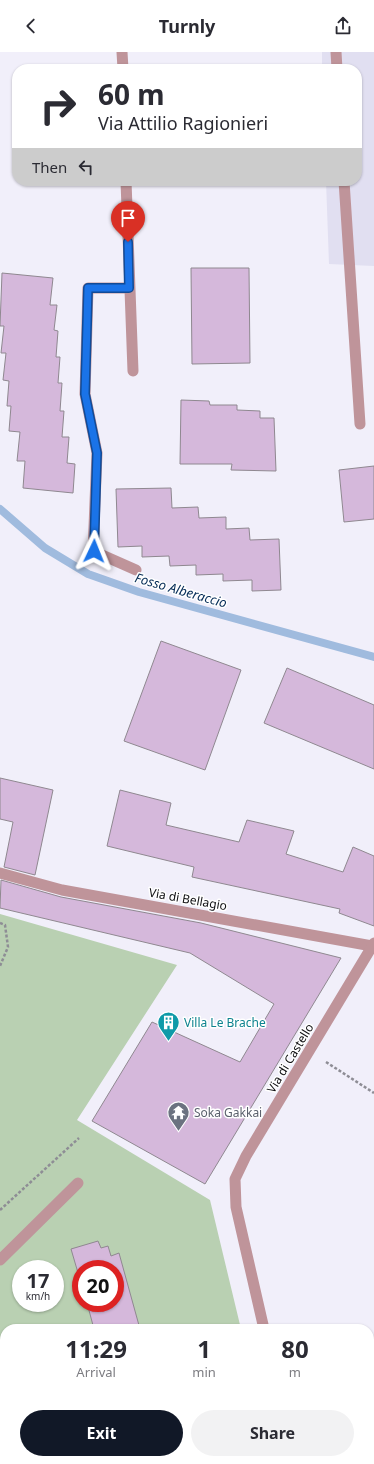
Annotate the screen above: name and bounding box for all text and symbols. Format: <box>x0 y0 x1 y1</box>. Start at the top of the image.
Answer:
text: Turnly <box>159 14 215 38</box>
icon: back <box>20 15 42 37</box>
icon: share <box>332 15 354 37</box>
text: 60 m <box>98 75 165 113</box>
icon: right <box>32 80 84 132</box>
text: Via Attilio Ragionieri <box>98 111 268 135</box>
icon: left <box>75 156 97 178</box>
text: Then <box>32 157 67 177</box>
pin <box>111 201 145 242</box>
icon: arrive <box>117 207 139 229</box>
position arrow <box>73 530 115 572</box>
water label: Fosso Alberaccio <box>133 568 229 612</box>
street label: Via di Bellagio <box>148 884 228 914</box>
building icon: Villa Le Brache <box>155 1009 181 1042</box>
place label: Villa Le Brache <box>184 1014 266 1031</box>
street label: Via di Castello <box>263 1020 317 1096</box>
temple icon: Soka Gakkai <box>165 1099 191 1132</box>
place label: Soka Gakkai <box>194 1104 262 1121</box>
speed limit sign: 20 <box>72 1260 124 1312</box>
text: 17 <box>27 1267 49 1294</box>
text: km/h <box>26 1289 50 1303</box>
text: 11:29 <box>65 1332 127 1365</box>
text: 1 <box>197 1332 211 1365</box>
text: 80 <box>281 1332 309 1365</box>
text: Arrival <box>76 1363 116 1381</box>
text: min <box>192 1363 216 1381</box>
text: m <box>289 1363 301 1381</box>
button: Exit <box>20 1410 183 1456</box>
button: Share <box>191 1410 354 1456</box>

